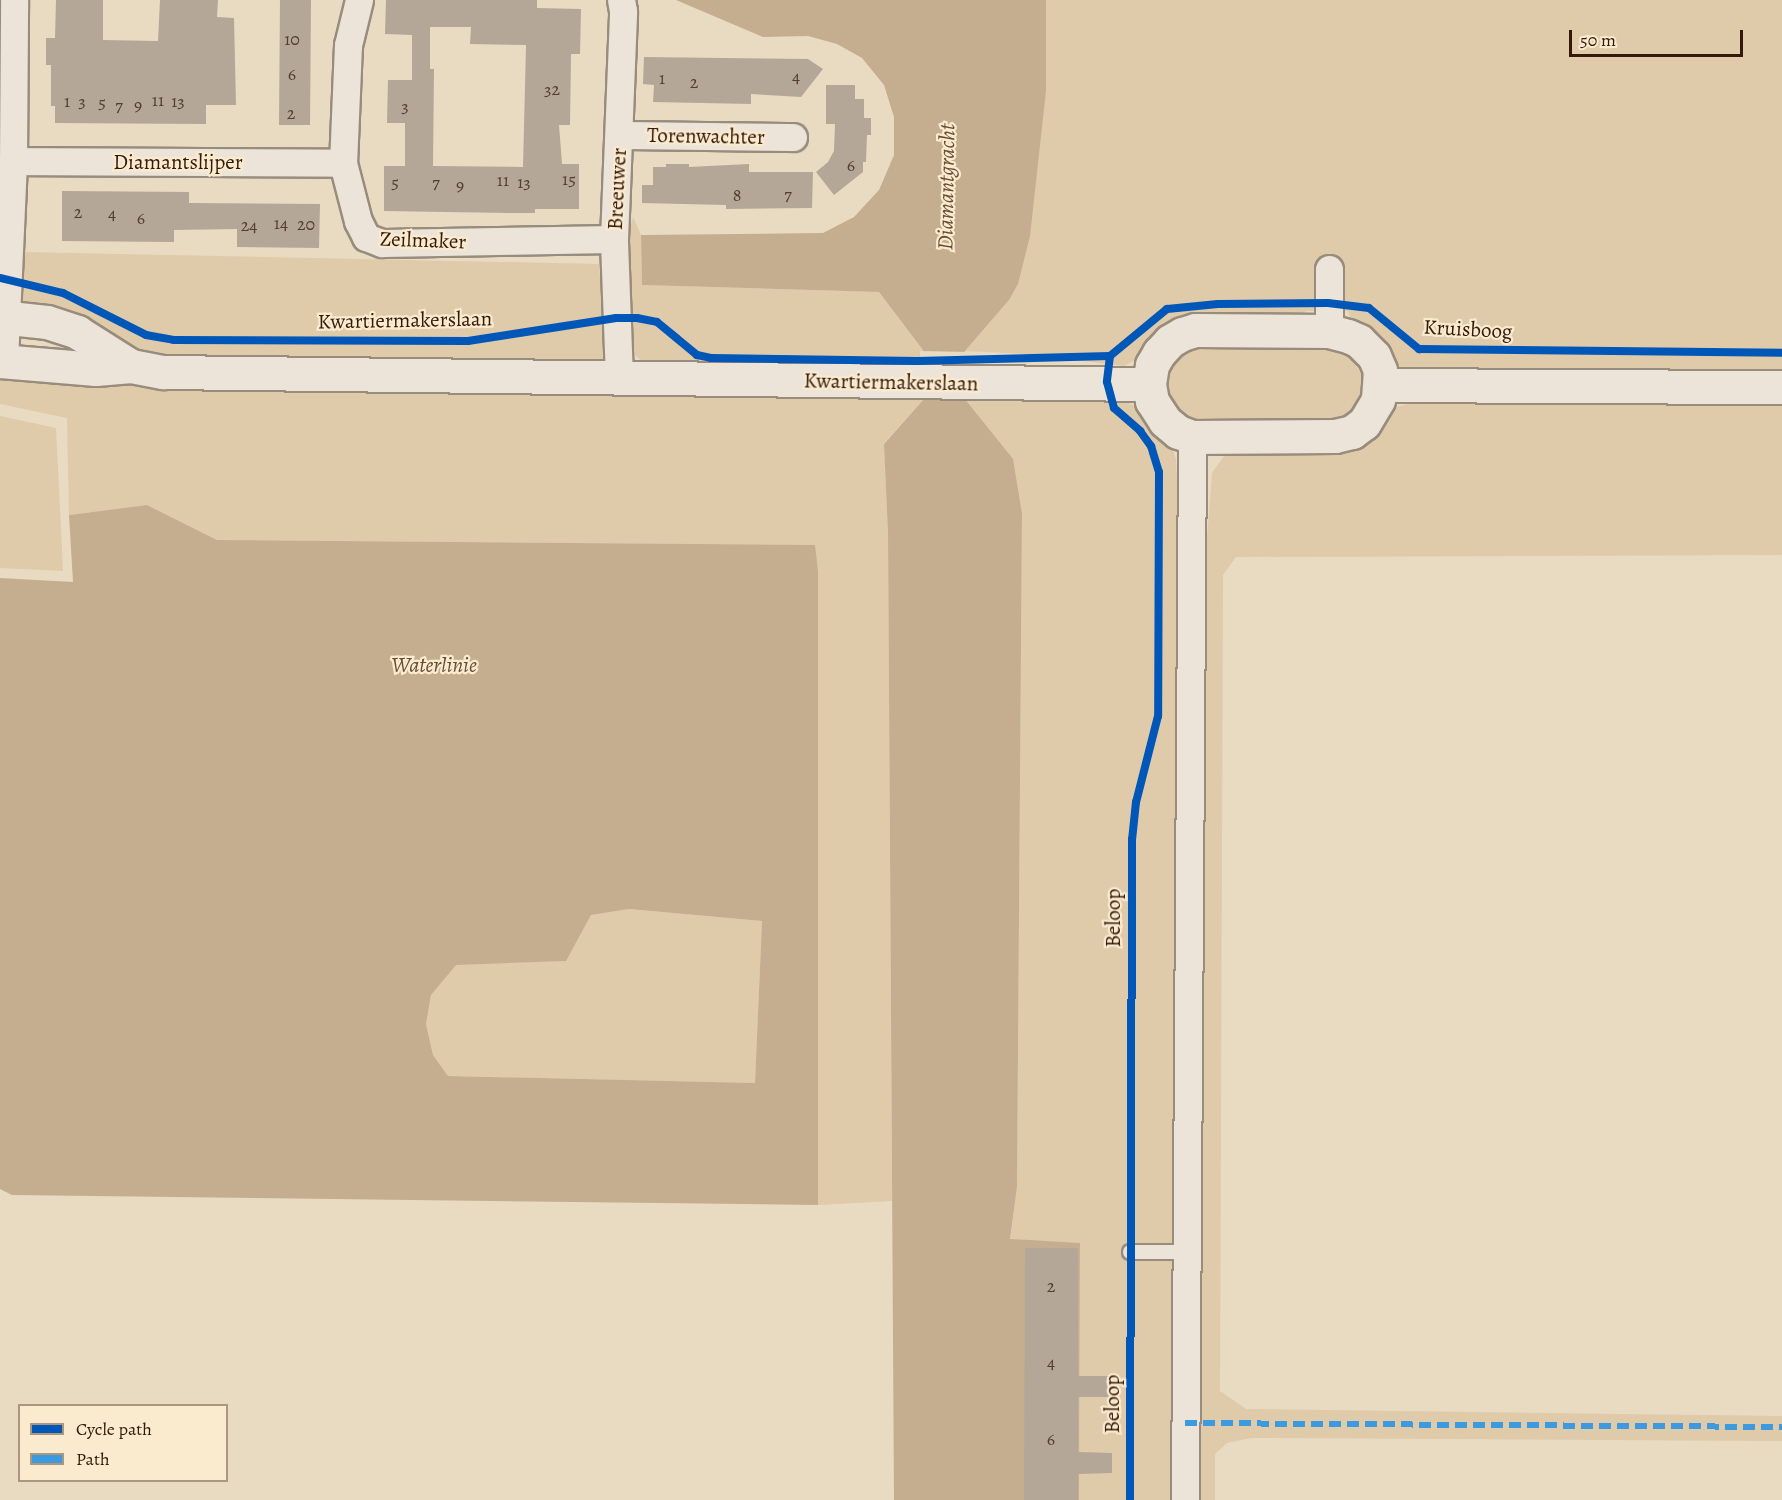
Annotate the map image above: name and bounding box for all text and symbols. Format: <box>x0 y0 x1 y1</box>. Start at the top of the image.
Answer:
scale bar <box>1572 18 1746 56</box>
house number: 10 <box>284 28 300 50</box>
text: 50 m <box>1580 28 1616 52</box>
house number: 6 <box>288 63 296 85</box>
house number: 4 <box>792 65 800 87</box>
house number: 1 <box>659 67 665 89</box>
house number: 2 <box>690 71 698 93</box>
house number: 32 <box>544 78 560 100</box>
house number: 11 <box>152 89 164 111</box>
house number: 1 <box>64 90 70 112</box>
house number: 3 <box>78 90 86 112</box>
house number: 13 <box>171 90 185 112</box>
house number: 5 <box>98 91 106 113</box>
house number: 7 <box>115 94 123 116</box>
house number: 9 <box>134 94 142 116</box>
house number: 3 <box>401 95 409 117</box>
house number: 2 <box>287 102 295 124</box>
street label: Torenwachter <box>647 122 765 150</box>
water label: Diamantgracht <box>933 124 961 250</box>
street label: Breeuwer <box>602 147 632 231</box>
street label: Diamantslijper <box>113 149 243 175</box>
house number: 6 <box>847 154 855 176</box>
house number: 15 <box>562 168 576 190</box>
house number: 11 <box>497 169 509 191</box>
house number: 5 <box>391 171 399 193</box>
house number: 7 <box>432 171 440 193</box>
house number: 13 <box>517 171 531 193</box>
house number: 9 <box>456 174 464 196</box>
house number: 7 <box>784 183 792 205</box>
house number: 8 <box>733 184 741 206</box>
house number: 2 <box>74 201 82 223</box>
house number: 4 <box>108 202 116 224</box>
house number: 6 <box>137 207 145 229</box>
house number: 14 <box>274 212 288 234</box>
house number: 20 <box>297 213 315 235</box>
house number: 24 <box>241 214 257 236</box>
street label: Zeilmaker <box>379 226 467 254</box>
street label: Kwartiermakerslaan <box>318 306 492 334</box>
street label: Kruisboog <box>1423 314 1513 344</box>
street label: Kwartiermakerslaan <box>804 368 978 396</box>
water label: Waterlinie <box>391 653 477 679</box>
street label: Beloop <box>1100 889 1126 947</box>
house number: 2 <box>1047 1275 1055 1297</box>
house number: 4 <box>1047 1351 1055 1373</box>
street label: Beloop <box>1099 1375 1125 1433</box>
legend <box>18 1404 228 1482</box>
text: Cycle path <box>76 1417 152 1441</box>
house number: 6 <box>1047 1428 1055 1450</box>
text: Path <box>76 1447 110 1471</box>

